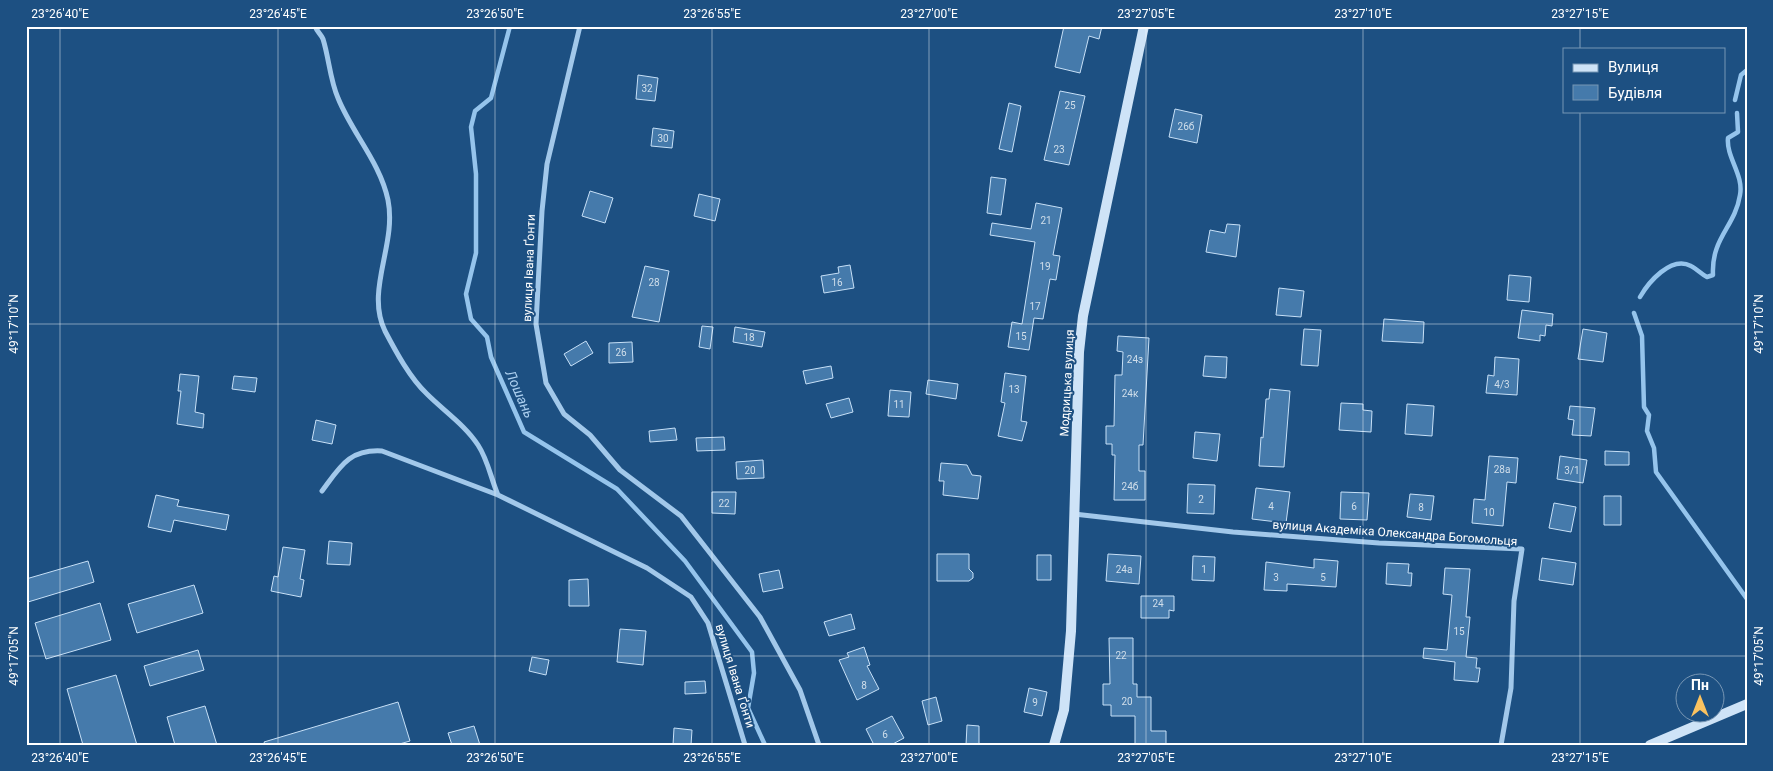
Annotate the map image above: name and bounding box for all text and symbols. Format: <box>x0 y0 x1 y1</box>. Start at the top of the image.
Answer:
text: 23°26'40"E <box>31 7 89 21</box>
text: 23°26'45"E <box>249 7 307 21</box>
text: 23°26'50"E <box>466 7 524 21</box>
text: 23°26'55"E <box>683 7 741 21</box>
text: 23°27'00"E <box>900 7 958 21</box>
text: 23°27'05"E <box>1117 7 1175 21</box>
text: 23°27'10"E <box>1334 7 1392 21</box>
text: 23°27'15"E <box>1551 7 1609 21</box>
legend <box>1563 48 1726 112</box>
text: Вулиця <box>1608 58 1659 76</box>
house number: 32 <box>641 83 653 94</box>
text: Будівля <box>1608 84 1662 102</box>
house number: 25 <box>1064 100 1076 111</box>
house number: 26б <box>1178 121 1195 132</box>
house number: 30 <box>657 133 669 144</box>
house number: 23 <box>1053 144 1065 155</box>
street label: вулиця Івана Ґонти <box>519 214 538 322</box>
house number: 21 <box>1040 215 1052 226</box>
house number: 19 <box>1039 261 1051 272</box>
house number: 28 <box>648 277 660 288</box>
house number: 16 <box>831 277 843 288</box>
text: 49°17'10"N <box>7 294 21 354</box>
text: 49°17'10"N <box>1752 294 1766 354</box>
house number: 17 <box>1029 301 1041 312</box>
street label: Модрицька вулиця <box>1057 329 1077 437</box>
house number: 15 <box>1015 331 1027 342</box>
house number: 18 <box>743 332 755 343</box>
house number: 26 <box>615 347 627 358</box>
house number: 24з <box>1127 354 1143 365</box>
water label: Лошань <box>502 367 538 421</box>
house number: 4/3 <box>1494 379 1510 390</box>
house number: 13 <box>1008 384 1020 395</box>
house number: 24к <box>1122 388 1139 399</box>
house number: 11 <box>893 399 905 410</box>
house number: 28а <box>1494 464 1510 475</box>
house number: 20 <box>744 465 756 476</box>
house number: 3/1 <box>1564 465 1580 476</box>
house number: 24б <box>1122 481 1139 492</box>
house number: 2 <box>1198 494 1204 505</box>
house number: 22 <box>718 498 730 509</box>
house number: 4 <box>1268 501 1274 512</box>
house number: 6 <box>1351 501 1357 512</box>
house number: 8 <box>1418 502 1424 513</box>
house number: 10 <box>1483 507 1495 518</box>
street label: вулиця Академіка Олександра Богомольця <box>1272 517 1518 549</box>
house number: 24а <box>1116 564 1132 575</box>
house number: 1 <box>1201 564 1207 575</box>
house number: 3 <box>1273 572 1279 583</box>
house number: 5 <box>1320 572 1326 583</box>
house number: 24 <box>1152 598 1164 609</box>
street label: вулиця Івана Ґонти <box>713 622 758 730</box>
text: 49°17'05"N <box>7 626 21 686</box>
house number: 15 <box>1453 626 1465 637</box>
text: 49°17'05"N <box>1752 626 1766 686</box>
house number: 22 <box>1115 650 1127 661</box>
north arrow <box>1676 674 1726 724</box>
text: Пн <box>1691 677 1709 693</box>
house number: 8 <box>861 680 867 691</box>
house number: 20 <box>1121 696 1133 707</box>
house number: 9 <box>1032 697 1038 708</box>
house number: 6 <box>882 729 888 740</box>
text: 23°26'40"E <box>31 751 89 765</box>
text: 23°26'45"E <box>249 751 307 765</box>
text: 23°26'50"E <box>466 751 524 765</box>
text: 23°26'55"E <box>683 751 741 765</box>
text: 23°27'00"E <box>900 751 958 765</box>
text: 23°27'05"E <box>1117 751 1175 765</box>
text: 23°27'10"E <box>1334 751 1392 765</box>
text: 23°27'15"E <box>1551 751 1609 765</box>

